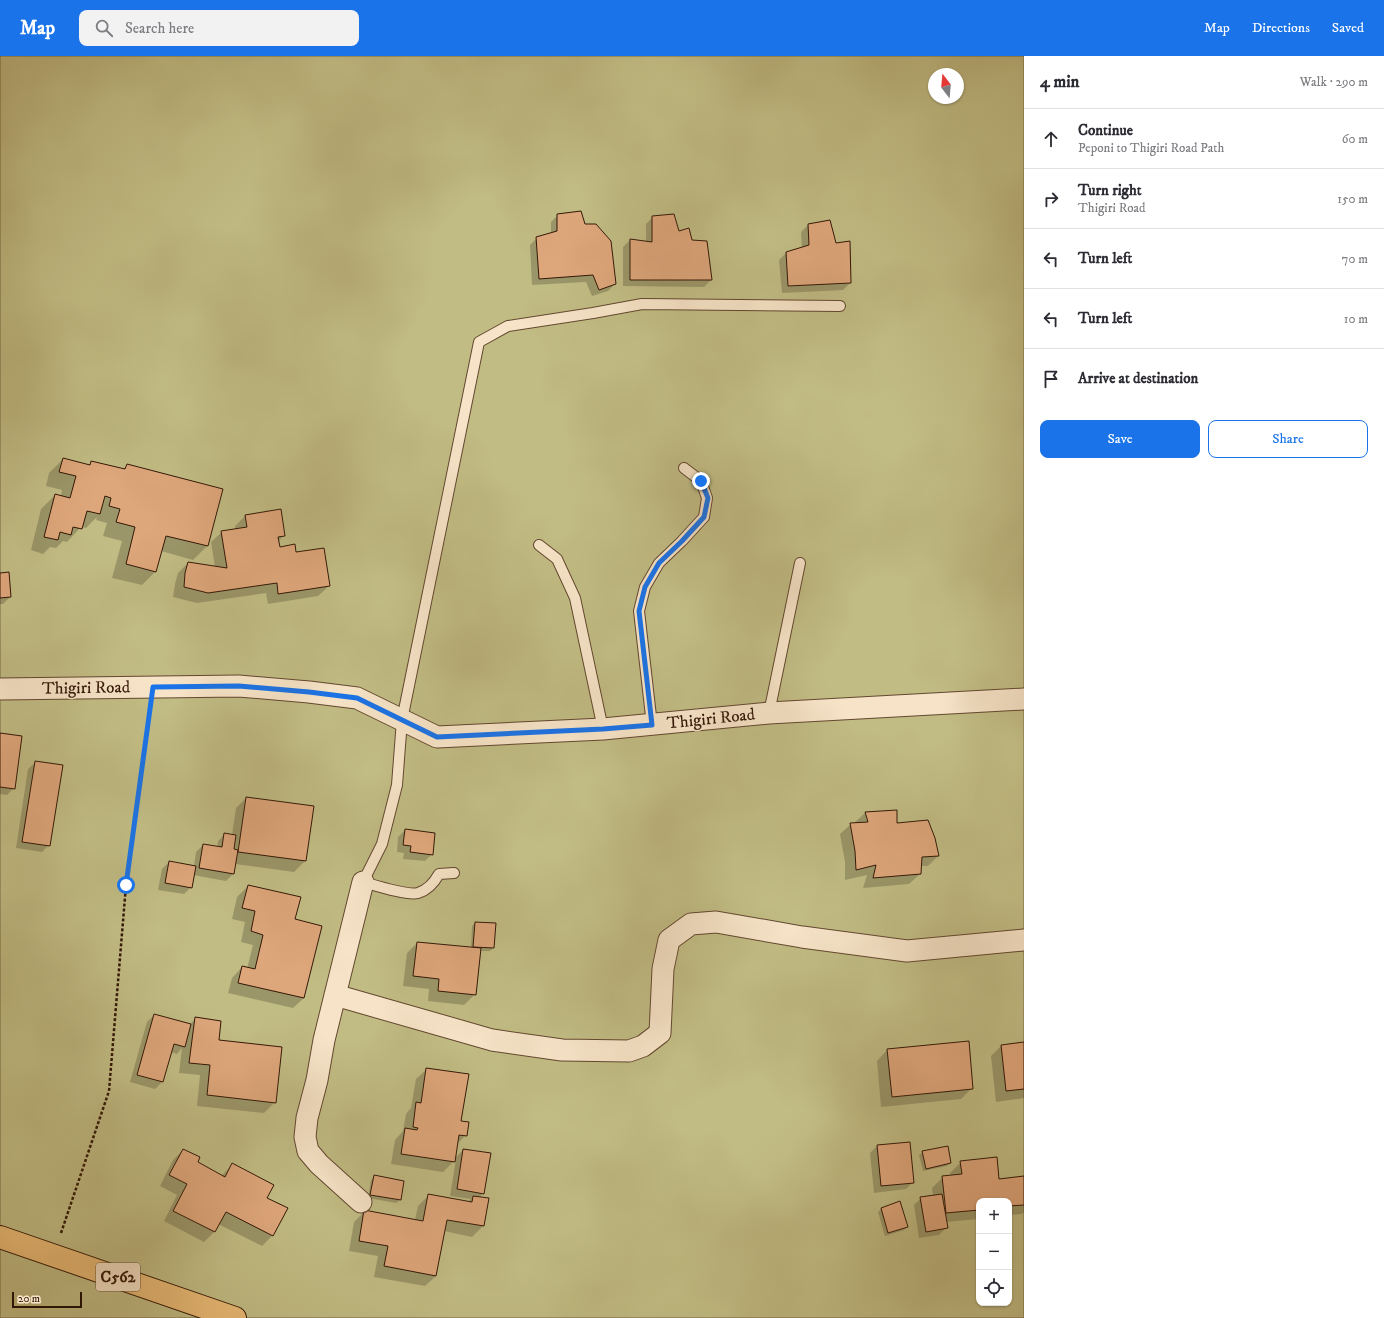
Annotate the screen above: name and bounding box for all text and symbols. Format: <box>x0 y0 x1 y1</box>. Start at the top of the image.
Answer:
search box <box>79 10 359 46</box>
text: Map <box>20 17 55 40</box>
icon: search <box>93 17 115 39</box>
text: Search here <box>125 19 194 38</box>
text: Map <box>1204 19 1230 37</box>
text: Directions <box>1252 19 1310 37</box>
text: Saved <box>1332 19 1364 37</box>
north arrow <box>928 68 964 104</box>
text: 4 min <box>1040 71 1079 93</box>
text: Walk · 290 m <box>1300 74 1368 90</box>
text: Continue <box>1078 121 1133 140</box>
icon: ahead <box>1040 128 1062 150</box>
text: 60 m <box>1342 131 1368 147</box>
text: Peponi to Thigiri Road Path <box>1078 140 1224 156</box>
text: Turn right <box>1078 181 1141 200</box>
icon: right <box>1040 188 1062 210</box>
text: 150 m <box>1337 191 1368 207</box>
text: Thigiri Road <box>1078 200 1146 216</box>
icon: left <box>1040 248 1062 270</box>
text: Turn left <box>1078 249 1132 268</box>
text: 70 m <box>1342 251 1368 267</box>
icon: left <box>1040 308 1062 330</box>
text: Turn left <box>1078 309 1132 328</box>
text: 10 m <box>1344 311 1368 327</box>
icon: arrive <box>1040 368 1062 390</box>
text: Arrive at destination <box>1078 369 1198 388</box>
button: Save <box>1040 420 1200 458</box>
button: Share <box>1208 420 1368 458</box>
route end <box>692 472 710 490</box>
street label: Thigiri Road <box>42 676 131 700</box>
street label: Thigiri Road <box>666 703 757 735</box>
route start <box>117 876 135 894</box>
map controls <box>976 1198 1012 1306</box>
button: + <box>976 1198 1012 1234</box>
button: − <box>976 1234 1012 1270</box>
road number: C562 <box>96 1263 140 1291</box>
button: locate <box>976 1270 1012 1306</box>
scale bar <box>12 1290 82 1309</box>
text: 20 m <box>18 1292 40 1306</box>

